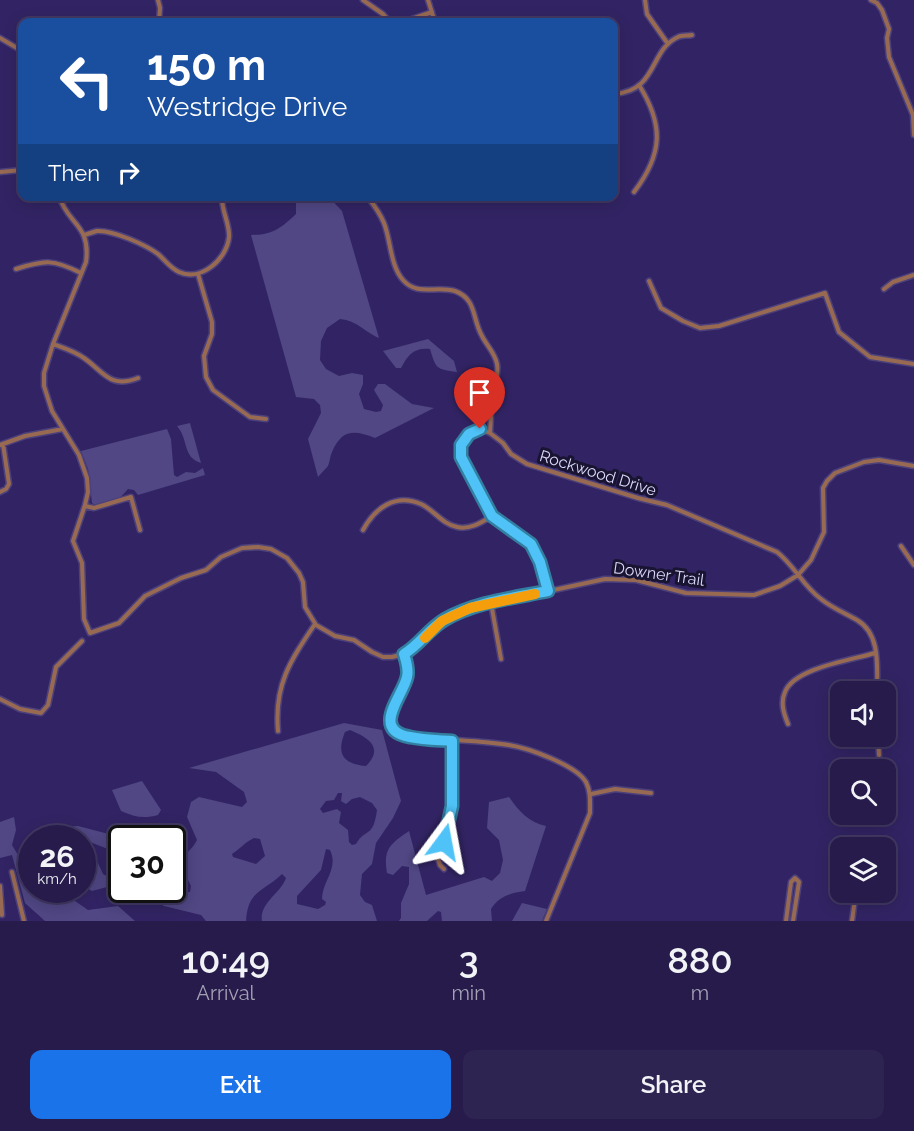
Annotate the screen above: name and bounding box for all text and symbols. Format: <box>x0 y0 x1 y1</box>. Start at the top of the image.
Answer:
text: 150 m <box>147 41 266 90</box>
icon: left <box>48 42 126 120</box>
text: Westridge Drive <box>147 91 347 122</box>
icon: right <box>112 156 145 189</box>
text: Then <box>48 160 100 186</box>
pin <box>454 367 505 429</box>
icon: arrive <box>463 376 496 409</box>
street label: Rockwood Drive <box>537 446 659 500</box>
street label: Downer Trail <box>612 558 706 590</box>
map controls <box>830 681 896 903</box>
button: sound <box>830 681 896 747</box>
button: search <box>830 759 896 825</box>
position arrow <box>412 810 476 874</box>
speed limit sign: 30 <box>108 825 186 903</box>
button: layers <box>830 837 896 903</box>
text: 26 <box>39 839 75 874</box>
text: km/h <box>37 870 77 888</box>
text: 10:49 <box>181 939 270 981</box>
text: 3 <box>459 939 478 981</box>
text: 880 <box>667 939 733 981</box>
text: Arrival <box>196 981 255 1005</box>
text: min <box>451 981 486 1005</box>
text: m <box>691 981 709 1005</box>
button: Exit <box>30 1050 451 1119</box>
button: Share <box>463 1050 884 1119</box>

